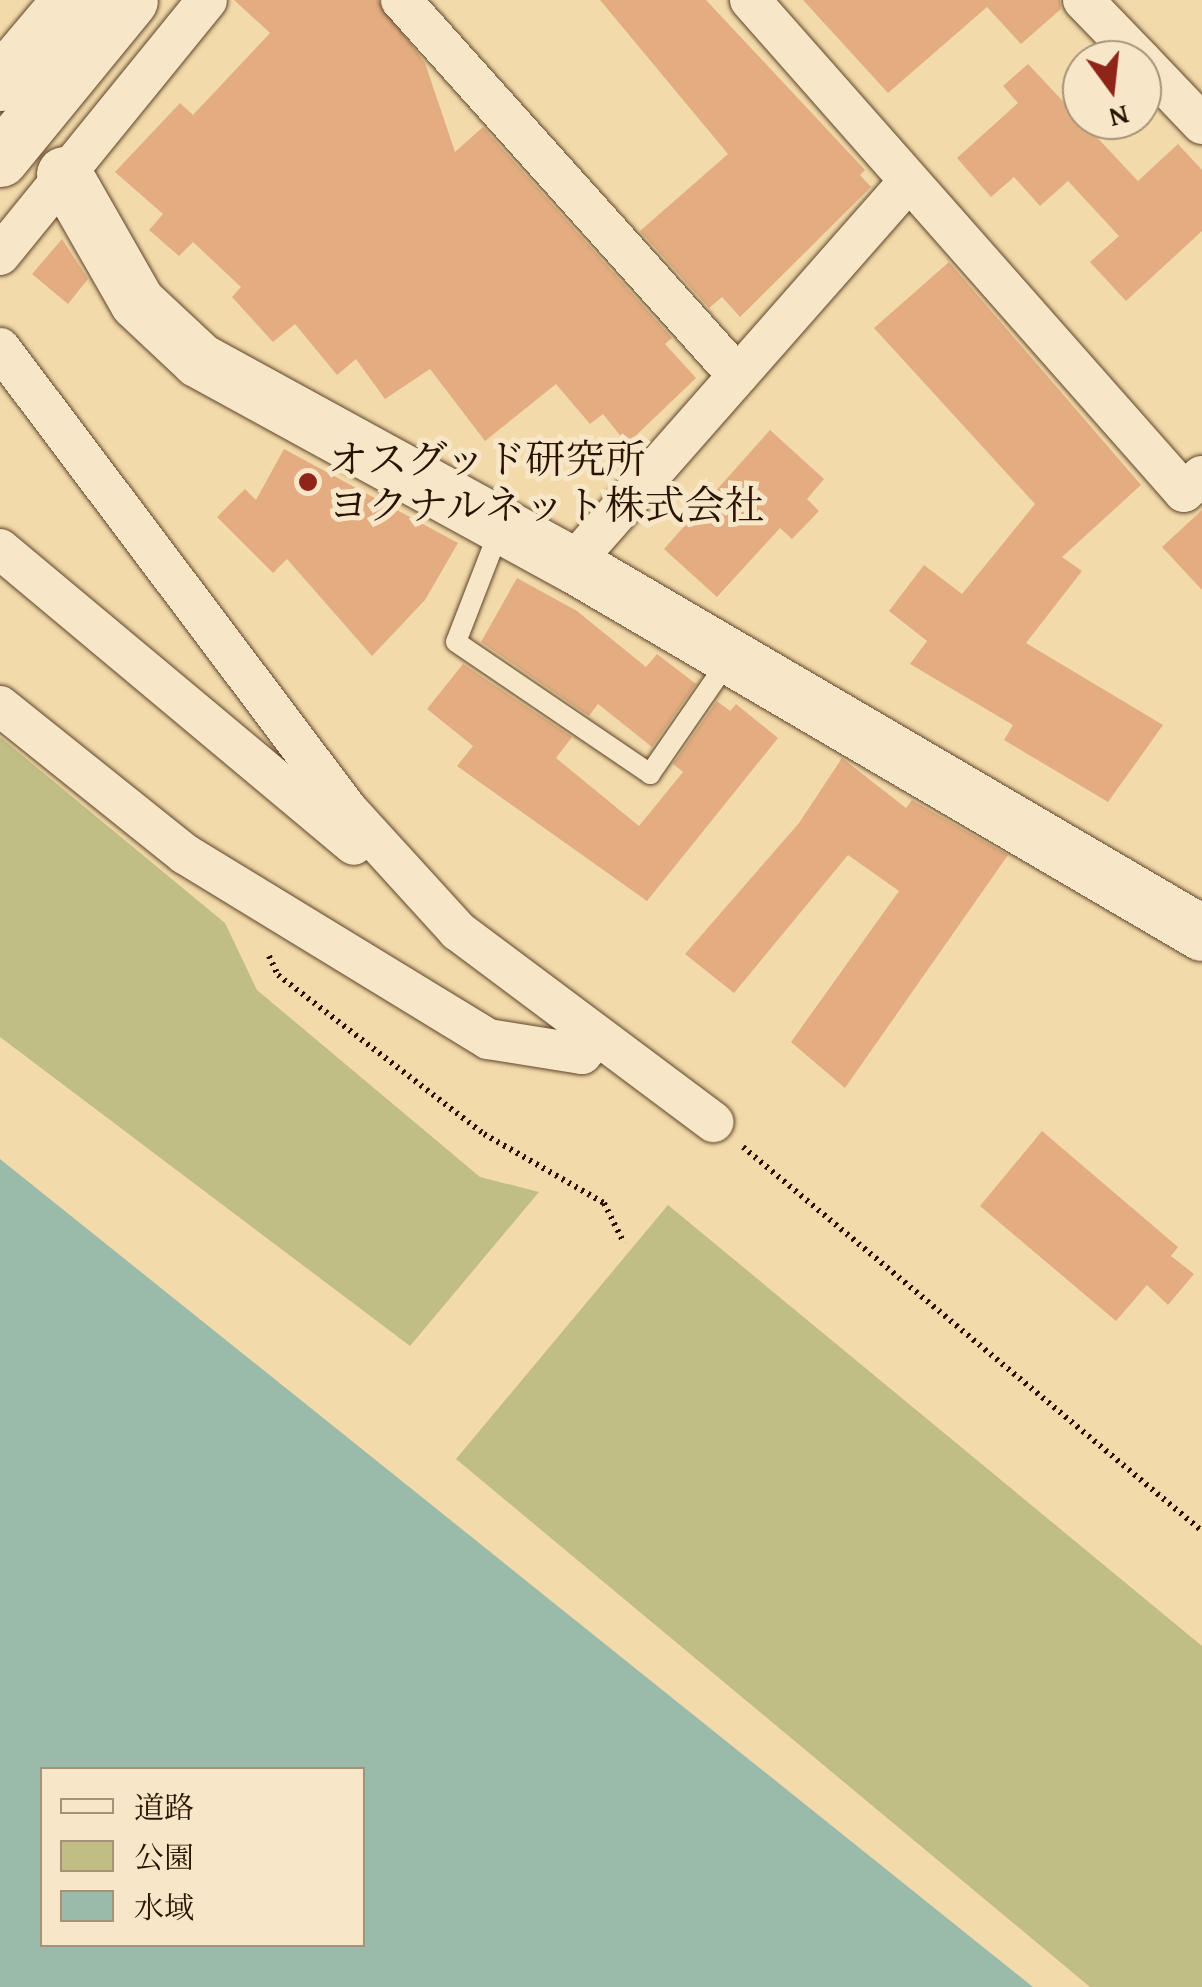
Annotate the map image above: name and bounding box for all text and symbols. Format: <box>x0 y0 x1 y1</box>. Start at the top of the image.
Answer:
north arrow <box>1062 40 1162 140</box>
text: N <box>1105 95 1134 140</box>
place label: オスグッド研究所 ヨクナルネット株式会社 <box>328 435 768 529</box>
marker: オスグッド研究所 ヨクナルネット株式会社 <box>297 471 319 493</box>
legend <box>40 1767 365 1947</box>
text: 道路 <box>134 1785 194 1829</box>
text: 公園 <box>134 1835 194 1879</box>
text: 水域 <box>134 1885 194 1929</box>

